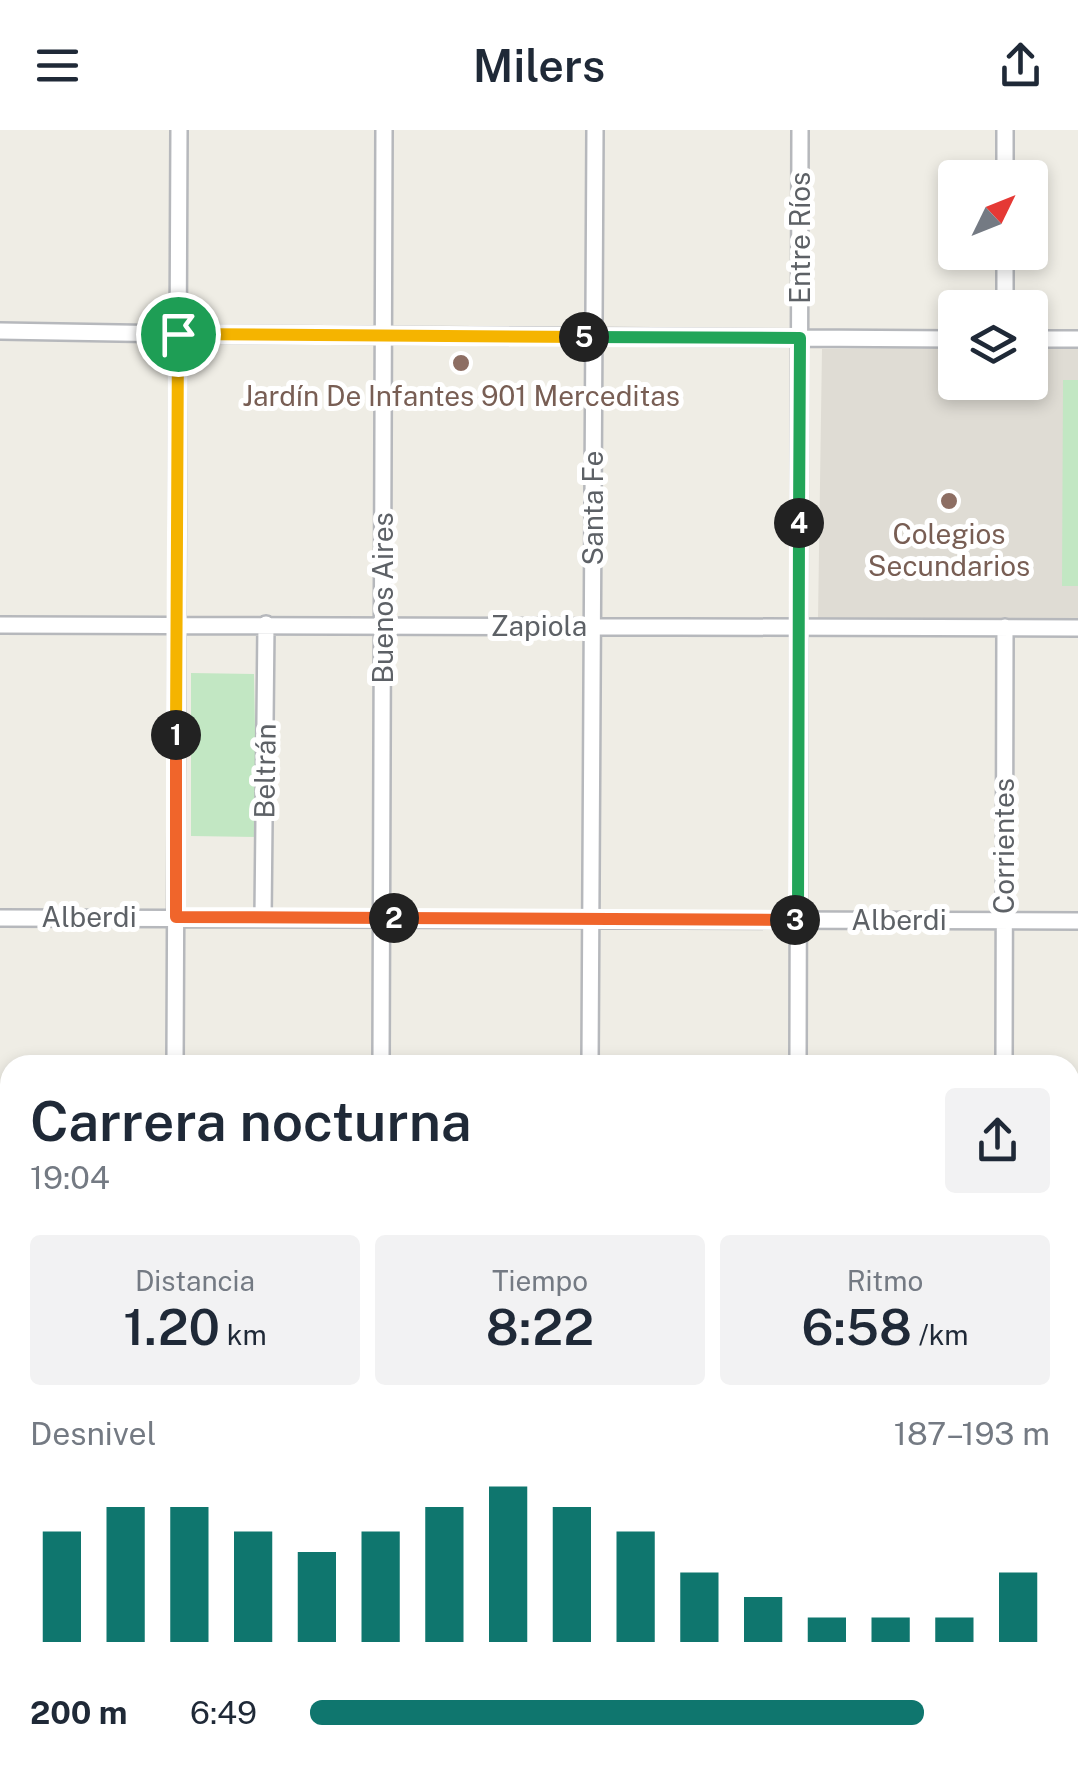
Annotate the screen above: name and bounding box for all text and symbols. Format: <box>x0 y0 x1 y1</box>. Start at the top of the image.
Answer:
icon: menu <box>30 38 85 93</box>
icon: share <box>993 38 1048 93</box>
text: Milers <box>473 39 605 92</box>
north arrow <box>938 160 1048 270</box>
map controls <box>938 160 1048 400</box>
street label: Entre Ríos <box>783 172 816 304</box>
button: layers <box>938 290 1048 400</box>
pin <box>136 292 221 377</box>
icon: arrive <box>151 307 206 362</box>
pin: 5 <box>559 312 609 362</box>
text: 5 <box>575 320 593 353</box>
marker: Jardín De Infantes 901 Merceditas <box>450 352 472 374</box>
place label: Jardín De Infantes 901 Merceditas <box>242 379 680 412</box>
street label: Santa Fe <box>576 451 609 565</box>
marker: Colegios Secundarios <box>938 490 960 512</box>
pin: 4 <box>774 498 824 548</box>
text: 4 <box>790 506 808 539</box>
street label: Buenos Aires <box>366 512 399 684</box>
place label: Colegios Secundarios <box>868 517 1030 582</box>
street label: Zapiola <box>491 609 587 642</box>
pin: 1 <box>151 710 201 760</box>
text: 1 <box>170 718 182 751</box>
street label: Beltrán <box>247 723 282 819</box>
street label: Corrientes <box>987 778 1020 914</box>
pin: 2 <box>369 893 419 943</box>
pin: 3 <box>770 895 820 945</box>
street label: Alberdi <box>41 900 137 933</box>
text: 2 <box>385 901 403 934</box>
text: 3 <box>786 903 804 936</box>
street label: Alberdi <box>851 903 947 936</box>
button: share <box>945 1088 1050 1193</box>
text: Carrera nocturna <box>30 1089 472 1153</box>
text: 19:04 <box>30 1159 110 1196</box>
text: Distancia <box>135 1264 255 1297</box>
text: Tiempo <box>492 1264 588 1297</box>
text: Ritmo <box>847 1264 923 1297</box>
text: 1.20 <box>123 1297 220 1356</box>
text: 8:22 <box>486 1297 594 1356</box>
text: 6:58 <box>801 1297 912 1356</box>
text: km <box>220 1318 267 1351</box>
text: /km <box>912 1318 969 1351</box>
text: Desnivel <box>30 1415 156 1452</box>
text: 187–193 m <box>894 1415 1050 1452</box>
text: 200 m <box>30 1694 127 1731</box>
text: 6:49 <box>190 1694 257 1731</box>

